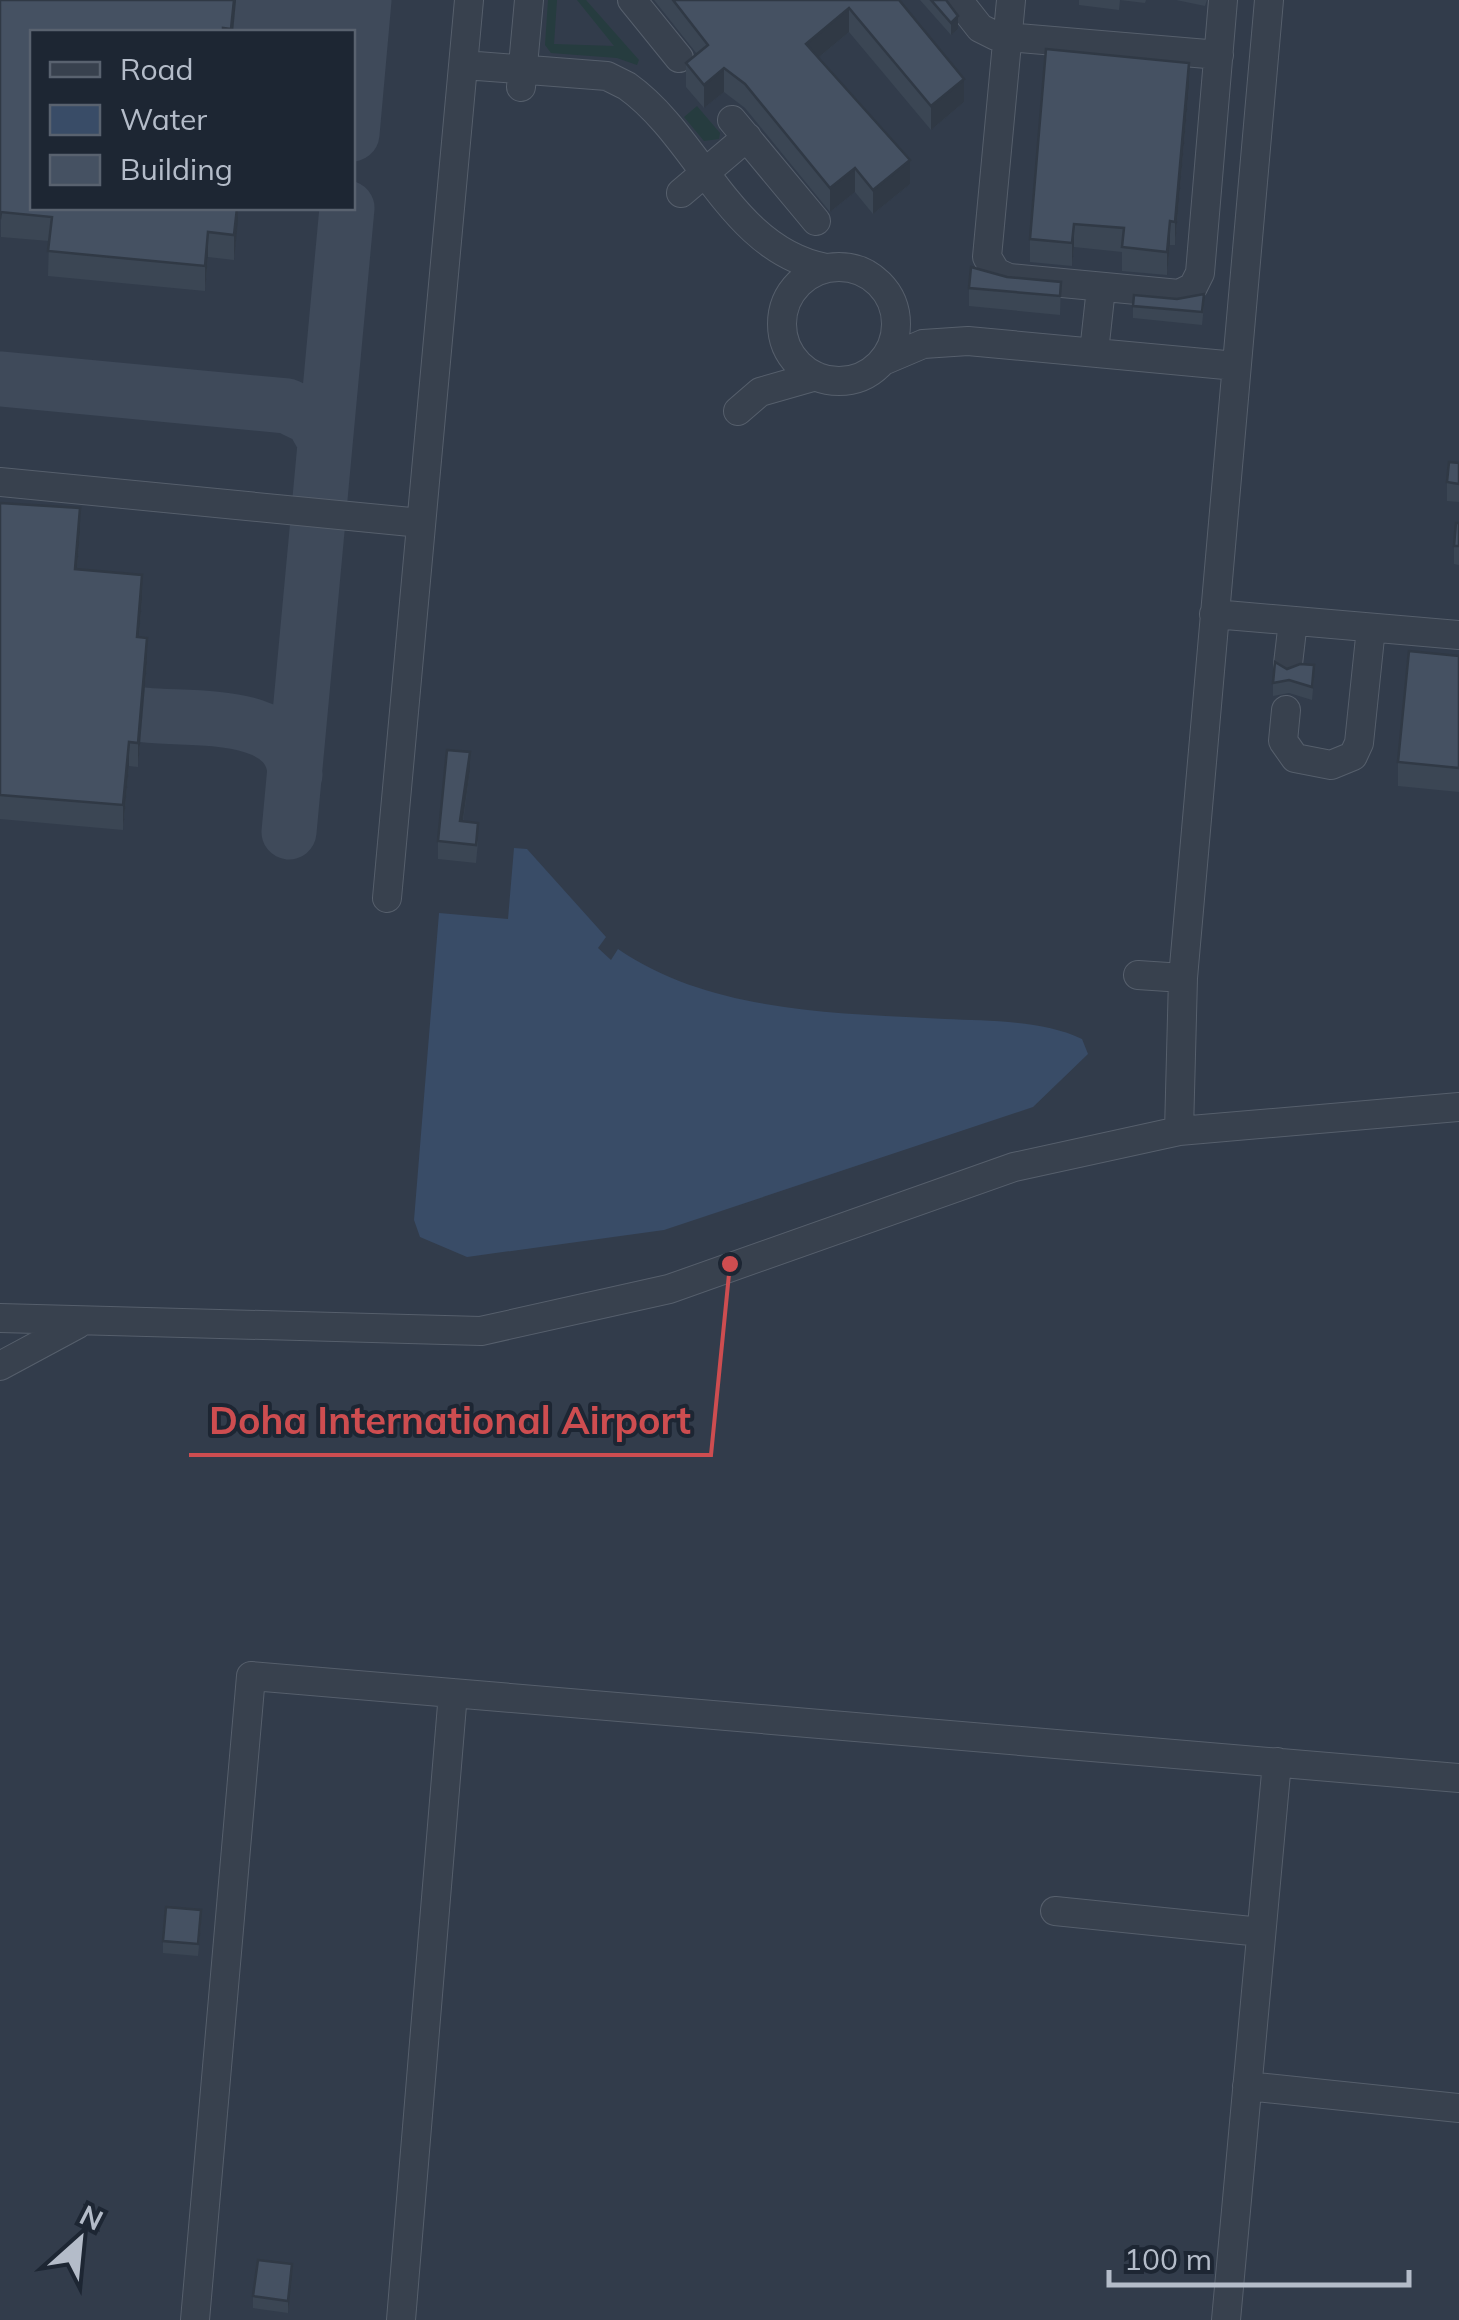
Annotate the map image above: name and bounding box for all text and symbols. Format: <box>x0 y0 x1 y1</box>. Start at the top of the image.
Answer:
legend <box>30 30 355 210</box>
text: Road <box>120 50 194 88</box>
text: Water <box>120 100 207 138</box>
text: Building <box>120 150 233 188</box>
callout: Doha International Airport <box>189 1387 711 1455</box>
text: Doha International Airport <box>209 1396 691 1444</box>
north arrow <box>30 2190 130 2290</box>
text: N <box>74 2197 109 2238</box>
scale bar <box>1109 2225 1409 2287</box>
text: 100 m <box>1124 2240 1212 2278</box>

